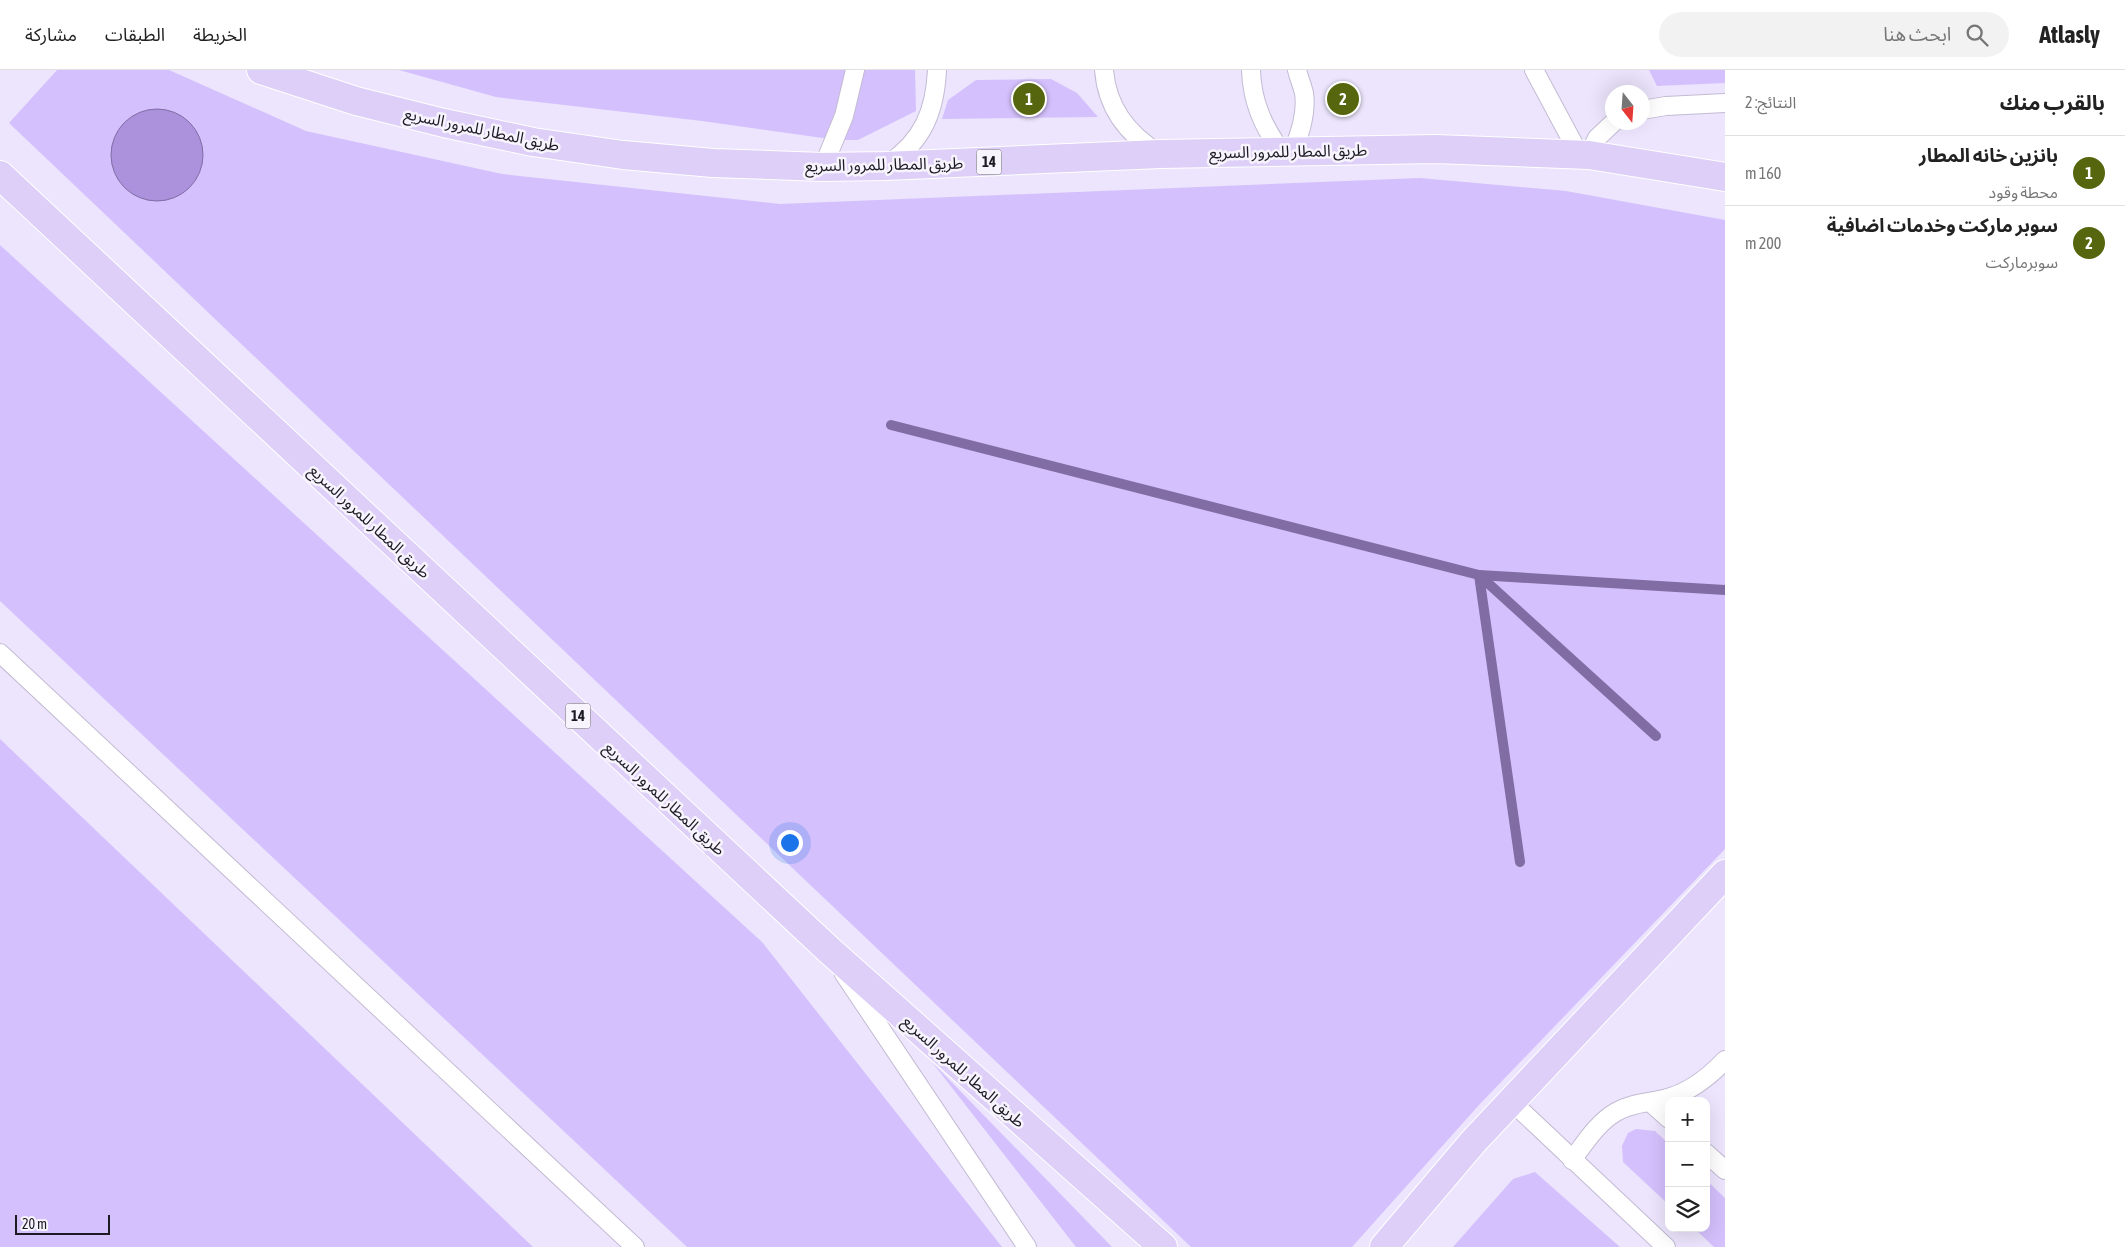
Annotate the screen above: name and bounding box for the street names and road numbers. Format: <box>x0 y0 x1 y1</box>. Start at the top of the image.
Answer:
street label: طريق المطار للمرور السريع <box>402 104 561 158</box>
street label: طريق المطار للمرور السريع <box>1209 141 1368 165</box>
road number: 14 <box>976 150 1002 174</box>
street label: طريق المطار للمرور السريع <box>805 154 964 178</box>
street label: طريق المطار للمرور السريع <box>303 460 434 585</box>
road number: 14 <box>566 704 590 728</box>
street label: طريق المطار للمرور السريع <box>598 737 729 862</box>
street label: طريق المطار للمرور السريع <box>896 1011 1029 1134</box>

